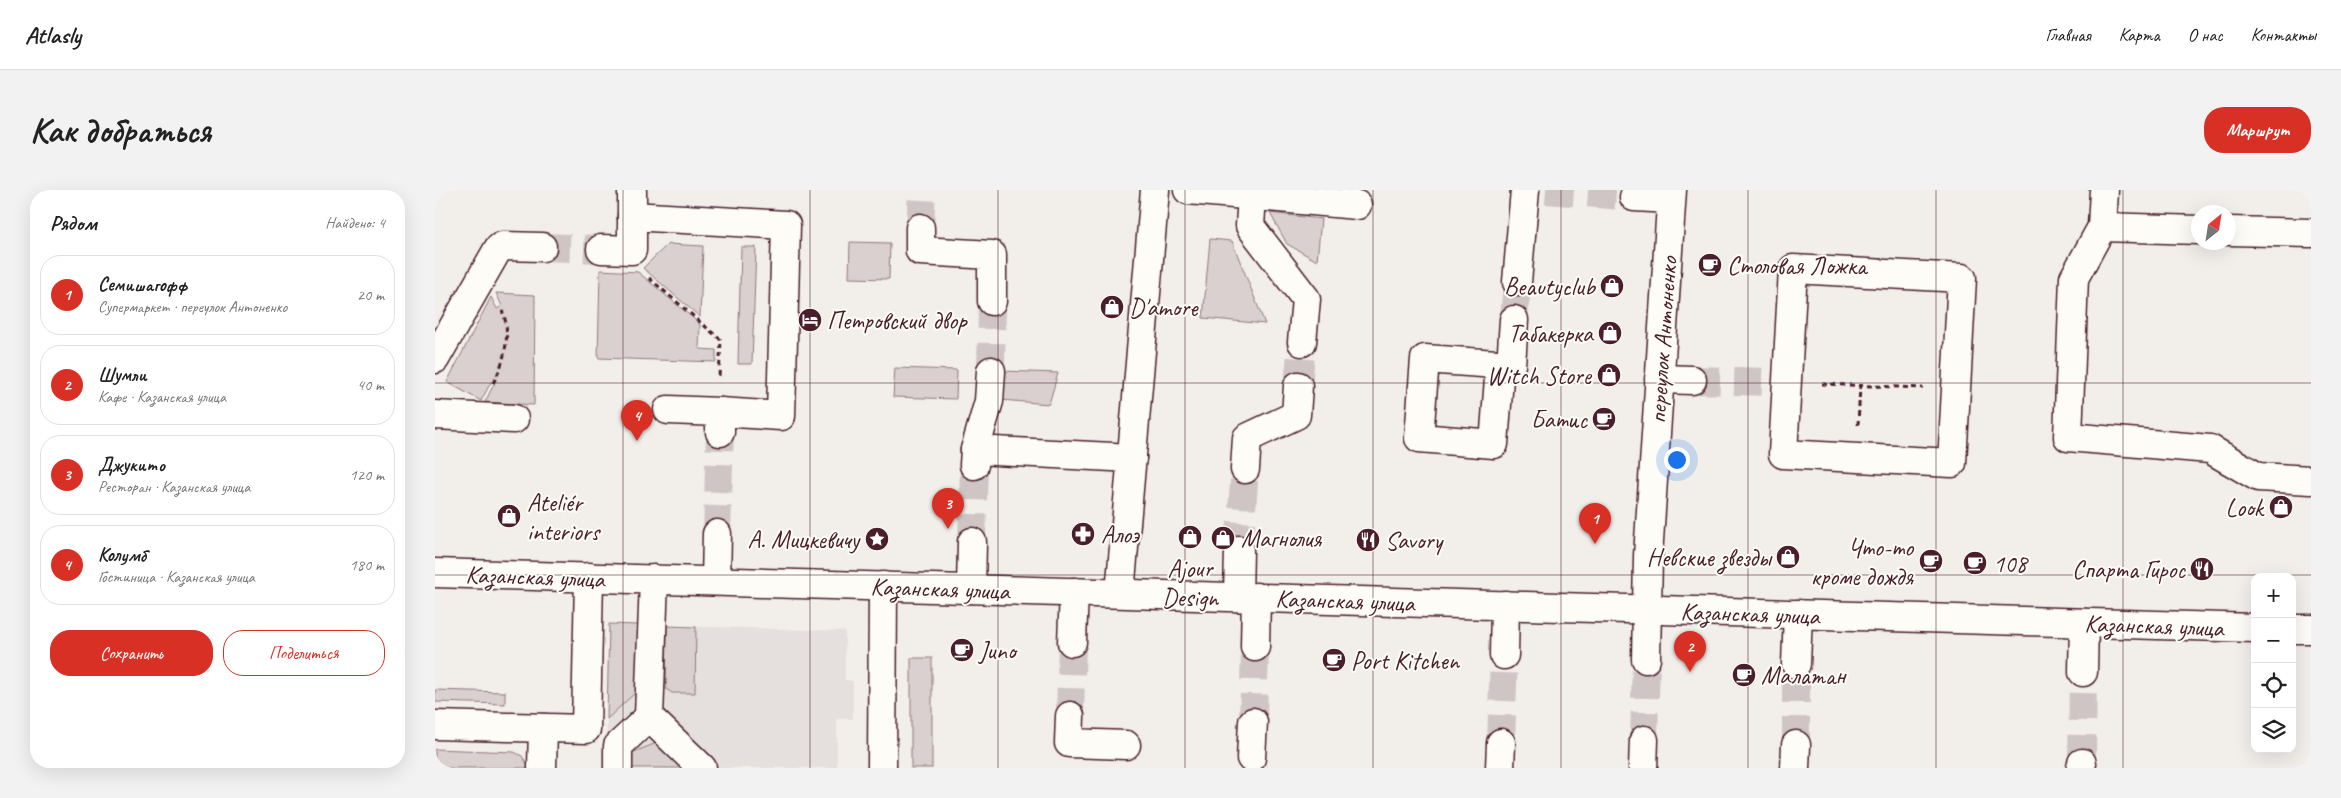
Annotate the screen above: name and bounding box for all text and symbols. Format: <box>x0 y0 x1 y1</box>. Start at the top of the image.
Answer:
text: Atlasly <box>25 20 81 50</box>
text: Главная <box>2046 24 2091 46</box>
text: Карта <box>2119 24 2160 46</box>
text: О нас <box>2188 24 2223 46</box>
text: Контакты <box>2251 24 2316 46</box>
button: Маршрут <box>2204 107 2311 153</box>
text: Как добраться <box>30 108 211 153</box>
north arrow <box>2191 205 2236 250</box>
text: Рядом <box>50 210 97 236</box>
text: Найдено: 4 <box>325 213 385 233</box>
place label: Столовая Ложка <box>1727 250 1869 282</box>
cafe icon: Столовая Ложка <box>1697 252 1723 278</box>
street label: переулок Антоненко <box>1641 254 1685 425</box>
place label: Beautyclub <box>1504 271 1597 303</box>
text: Семишагофф <box>98 273 187 297</box>
shop icon: Beautyclub <box>1599 273 1625 299</box>
text: 1 <box>63 285 71 305</box>
text: 20 m <box>357 285 384 305</box>
place label: D'amore <box>1129 292 1199 324</box>
shop icon: D'amore <box>1099 294 1125 320</box>
text: Супермаркет · переулок Антоненко <box>98 297 287 317</box>
place label: Петровский двор <box>827 305 968 337</box>
hotel icon: Петровский двор <box>797 307 823 333</box>
place label: Табакерка <box>1508 318 1595 350</box>
shop icon: Табакерка <box>1597 320 1623 346</box>
place label: Witch Store <box>1487 360 1593 392</box>
shop icon: Witch Store <box>1596 362 1622 388</box>
text: Шумли <box>98 363 147 387</box>
text: 2 <box>63 375 71 395</box>
text: 40 m <box>357 375 384 395</box>
text: Кафе · Казанская улица <box>98 387 226 407</box>
pin: 4 <box>621 400 653 441</box>
place label: Батис <box>1531 404 1588 436</box>
cafe icon: Батис <box>1591 406 1617 432</box>
your location <box>1664 447 1690 473</box>
text: Джукито <box>98 453 165 477</box>
text: 3 <box>63 465 71 485</box>
text: 120 m <box>350 465 384 485</box>
text: Ресторан · Казанская улица <box>98 477 250 497</box>
place label: Ateliér interiors <box>527 487 602 548</box>
pin: 3 <box>932 488 964 529</box>
place label: Look <box>2226 492 2265 524</box>
shop icon: Look <box>2268 494 2294 520</box>
shop icon: Ateliér interiors <box>496 503 522 529</box>
pin: 1 <box>1579 503 1611 544</box>
place label: Алоэ <box>1101 519 1140 551</box>
pharmacy icon: Алоэ <box>1070 521 1096 547</box>
place label: Магнолия <box>1241 523 1322 555</box>
place label: А. Мицкевичу <box>748 524 861 556</box>
shop icon: Ajour Design <box>1177 524 1203 550</box>
shop icon: Магнолия <box>1210 525 1236 551</box>
place label: Savory <box>1385 525 1444 557</box>
place icon: А. Мицкевичу <box>864 526 890 552</box>
restaurant icon: Savory <box>1355 527 1381 553</box>
place label: Что-то кроме дождя <box>1811 532 1914 593</box>
place label: Невские звезды <box>1647 542 1773 575</box>
text: Колумб <box>98 543 146 567</box>
shop icon: Невские звезды <box>1775 544 1801 570</box>
cafe icon: Что-то кроме дождя <box>1918 548 1944 574</box>
place label: 108 <box>1993 548 2030 580</box>
cafe icon: 108 <box>1962 550 1988 576</box>
place label: Ajour Design <box>1162 553 1220 614</box>
place label: Спарта Гирос <box>2072 554 2186 586</box>
text: 4 <box>63 555 71 575</box>
text: 180 m <box>350 555 384 575</box>
restaurant icon: Спарта Гирос <box>2189 556 2215 582</box>
street label: Казанская улица <box>465 559 607 596</box>
text: Гостиница · Казанская улица <box>98 567 255 587</box>
street label: Казанская улица <box>870 571 1012 608</box>
map controls <box>2251 573 2296 753</box>
button: + <box>2251 573 2296 618</box>
street label: Казанская улица <box>1275 583 1417 620</box>
street label: Казанская улица <box>1680 596 1822 633</box>
street label: Казанская улица <box>2084 608 2226 645</box>
button: − <box>2251 618 2296 663</box>
button: Сохранить <box>50 630 213 676</box>
button: Поделиться <box>223 630 385 676</box>
pin: 2 <box>1674 631 1706 672</box>
place label: Juno <box>978 635 1019 667</box>
cafe icon: Juno <box>949 637 975 663</box>
place label: Port Kitchen <box>1351 645 1461 677</box>
cafe icon: Port Kitchen <box>1321 647 1347 673</box>
place label: Малатан <box>1761 660 1847 692</box>
cafe icon: Малатан <box>1731 662 1757 688</box>
button: locate <box>2251 663 2296 708</box>
button: layers <box>2251 708 2296 753</box>

